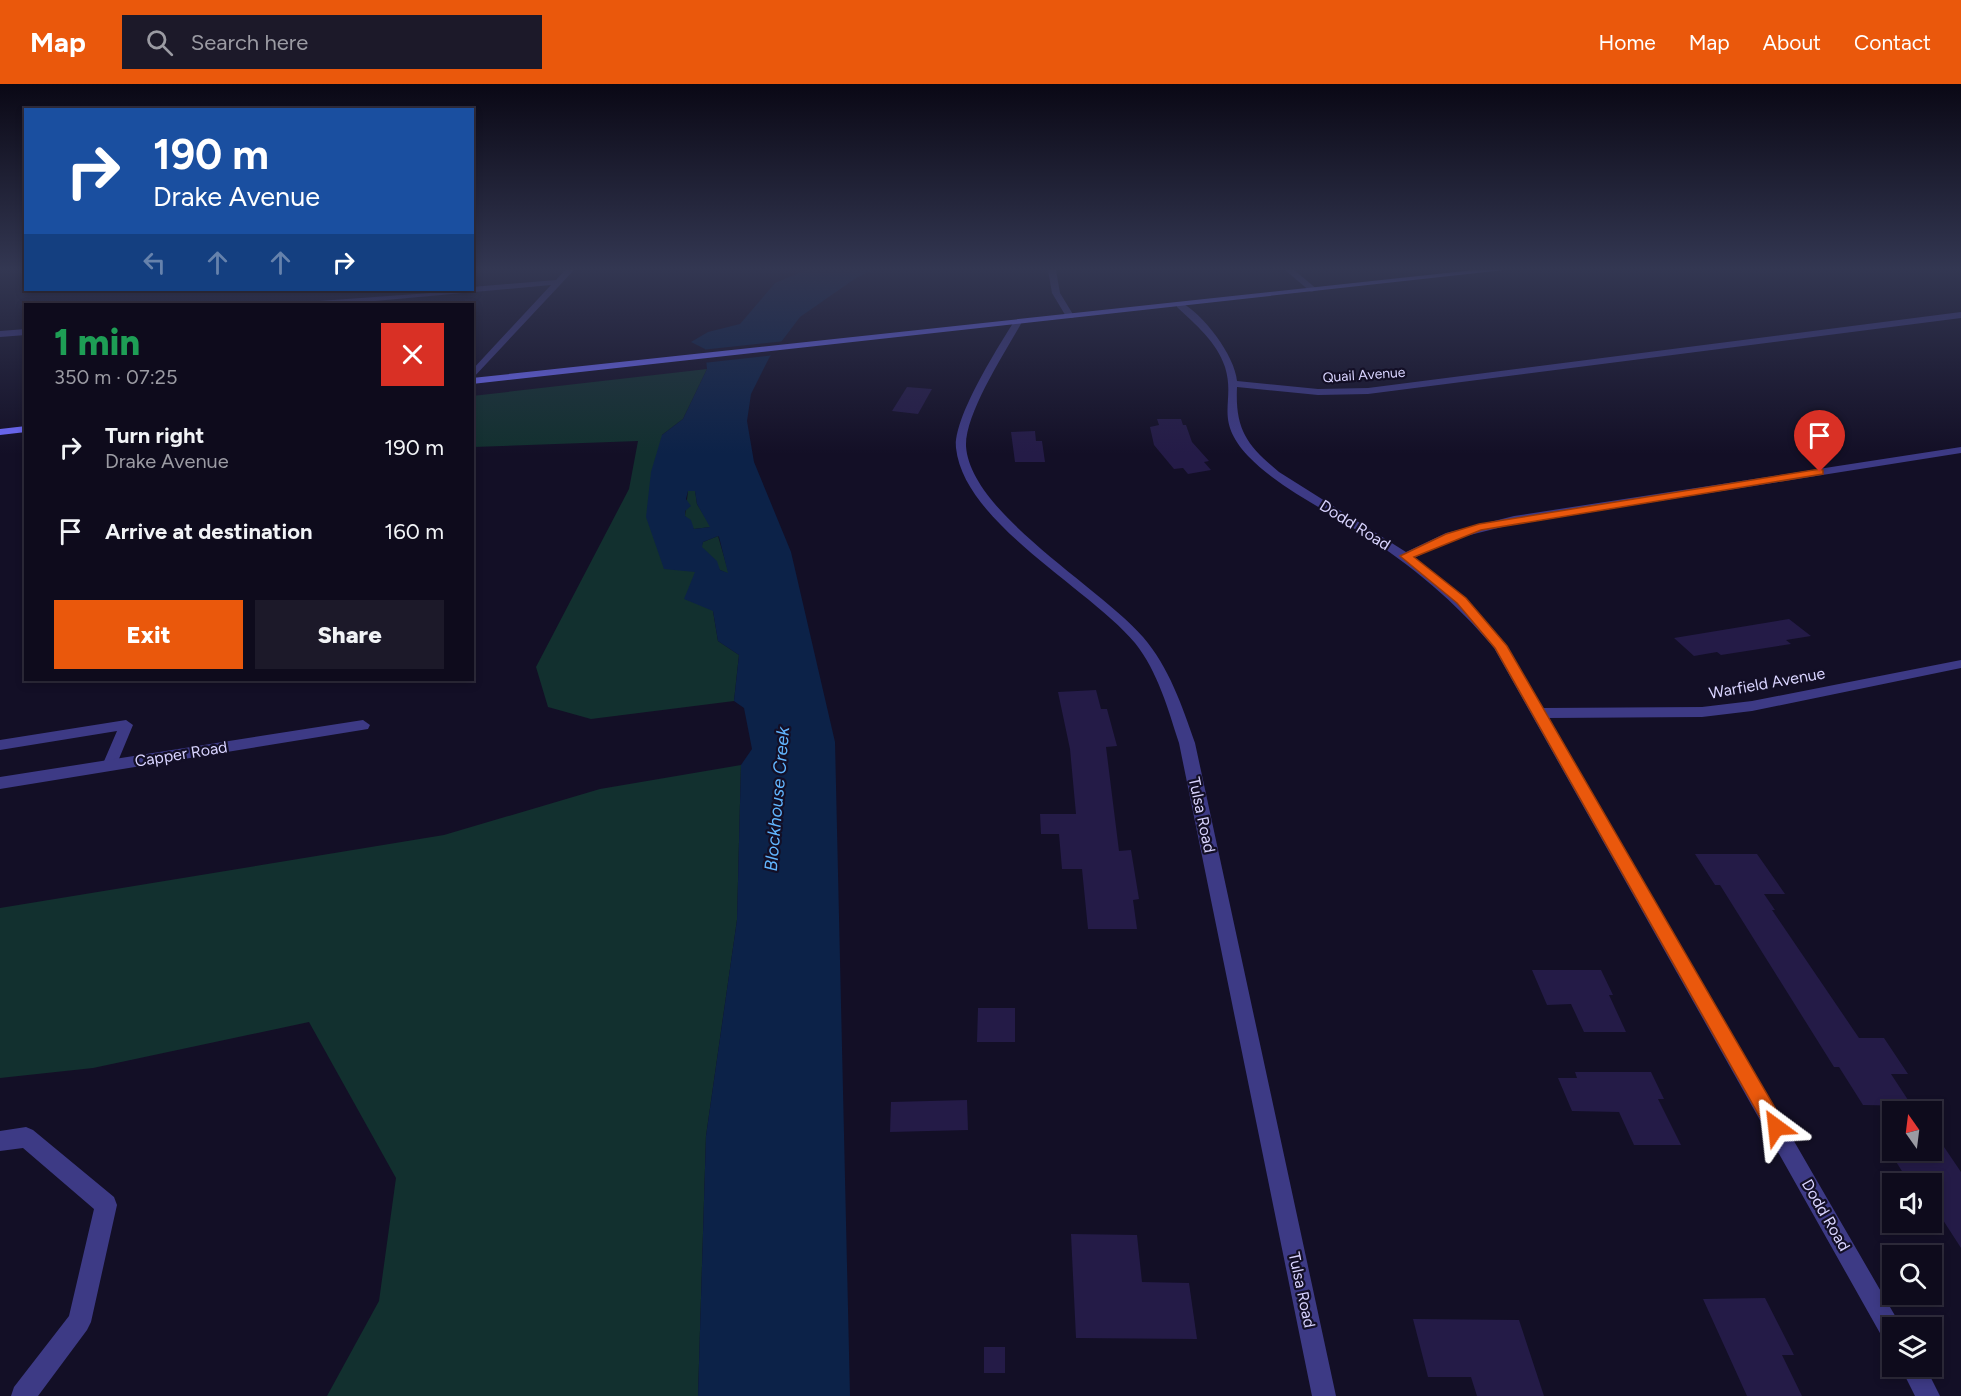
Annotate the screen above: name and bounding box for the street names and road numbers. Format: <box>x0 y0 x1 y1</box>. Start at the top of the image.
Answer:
street label: Quail Avenue <box>1322 364 1406 386</box>
street label: Dodd Road <box>1316 496 1394 554</box>
street label: Warfield Avenue <box>1707 663 1827 703</box>
street label: Capper Road <box>133 737 229 771</box>
street label: Tulsa Road <box>1185 775 1219 855</box>
street label: Dodd Road <box>1798 1176 1854 1254</box>
street label: Tulsa Road <box>1285 1250 1319 1330</box>

